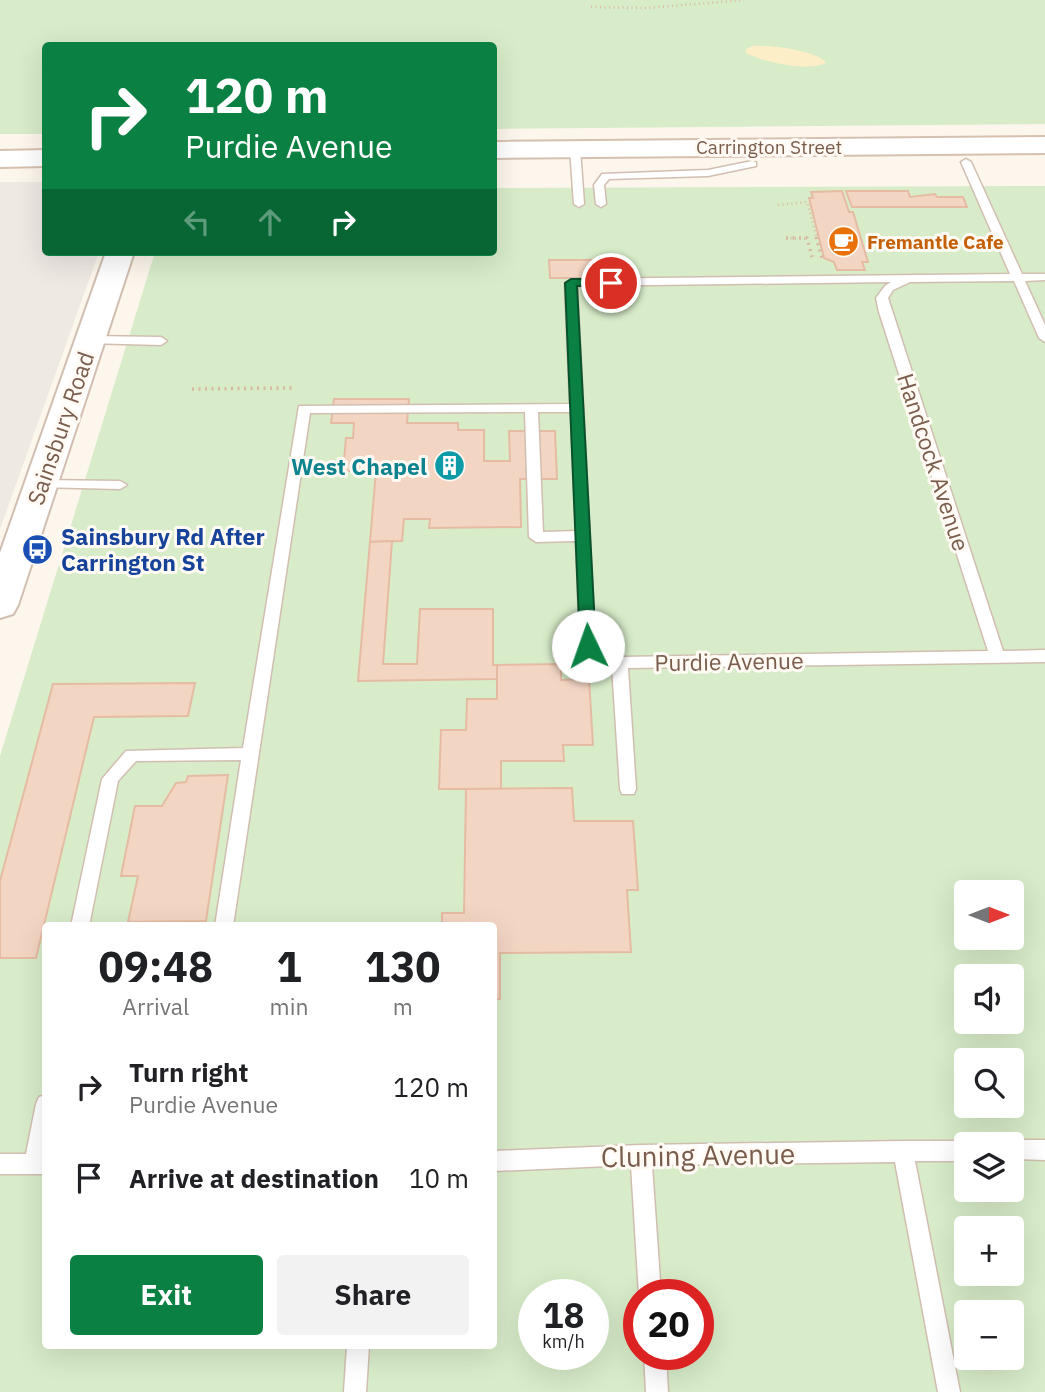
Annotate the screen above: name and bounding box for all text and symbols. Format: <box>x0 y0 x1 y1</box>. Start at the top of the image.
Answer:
text: 120 m <box>185 63 329 126</box>
icon: right <box>70 70 161 161</box>
text: Purdie Avenue <box>185 125 393 167</box>
street label: Carrington Street <box>696 135 842 159</box>
icon: left <box>178 203 216 241</box>
icon: ahead <box>251 203 289 241</box>
icon: right <box>324 203 362 241</box>
cafe icon: Fremantle Cafe <box>827 225 861 259</box>
place label: Fremantle Cafe <box>867 230 1004 254</box>
pin <box>581 253 641 313</box>
icon: arrive <box>592 264 630 302</box>
street label: Sainsbury Road <box>20 347 100 509</box>
street label: Handcock Avenue <box>891 369 977 555</box>
building icon: West Chapel <box>433 449 467 483</box>
place label: West Chapel <box>291 451 427 481</box>
place label: Sainsbury Rd After Carrington St <box>61 521 265 577</box>
bus stop icon: Sainsbury Rd After Carrington St <box>21 532 55 566</box>
position arrow <box>551 609 625 683</box>
street label: Purdie Avenue <box>654 645 804 677</box>
north arrow <box>954 880 1024 950</box>
map controls <box>954 880 1024 1370</box>
text: 09:48 <box>98 939 213 994</box>
text: 1 <box>276 939 302 994</box>
text: 130 <box>365 939 441 994</box>
button: sound <box>954 964 1024 1034</box>
text: Arrival <box>122 991 189 1021</box>
text: min <box>270 991 308 1021</box>
text: m <box>393 991 413 1021</box>
button: search <box>954 1048 1024 1118</box>
text: Turn right <box>129 1055 248 1089</box>
icon: right <box>70 1068 108 1106</box>
text: 120 m <box>393 1070 469 1104</box>
text: Purdie Avenue <box>129 1089 278 1119</box>
button: layers <box>954 1132 1024 1202</box>
street label: Cluning Avenue <box>600 1135 796 1175</box>
icon: arrive <box>70 1159 108 1197</box>
text: Arrive at destination <box>129 1161 379 1195</box>
text: 10 m <box>409 1161 469 1195</box>
button: + <box>954 1216 1024 1286</box>
button: Exit <box>70 1255 263 1335</box>
button: Share <box>277 1255 469 1335</box>
speed limit sign: 20 <box>623 1279 714 1370</box>
text: 18 <box>542 1292 585 1338</box>
button: − <box>954 1300 1024 1370</box>
text: km/h <box>542 1330 585 1353</box>

